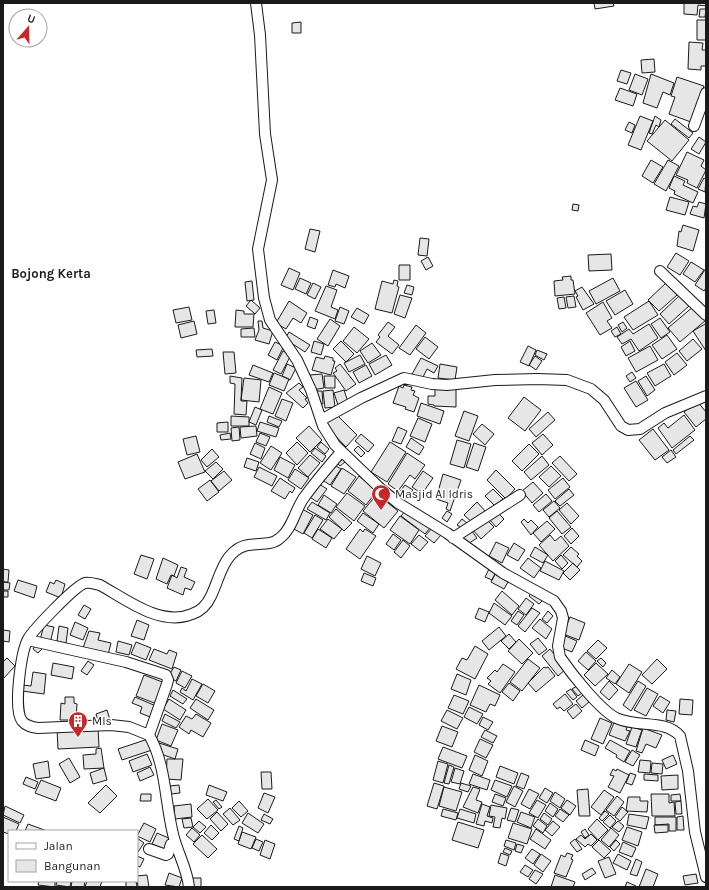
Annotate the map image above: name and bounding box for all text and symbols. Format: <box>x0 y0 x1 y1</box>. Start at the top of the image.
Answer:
north arrow <box>8 8 48 48</box>
text: U <box>25 12 37 26</box>
district label: Bojong Kerta <box>11 266 91 281</box>
mosque icon: Masjid Al Idris <box>370 483 392 511</box>
place label: Masjid Al Idris <box>395 487 473 501</box>
building icon: MIs <box>67 710 89 738</box>
place label: MIs <box>92 714 112 728</box>
legend <box>8 830 138 882</box>
text: Jalan <box>44 839 73 853</box>
text: Bangunan <box>44 859 100 873</box>

